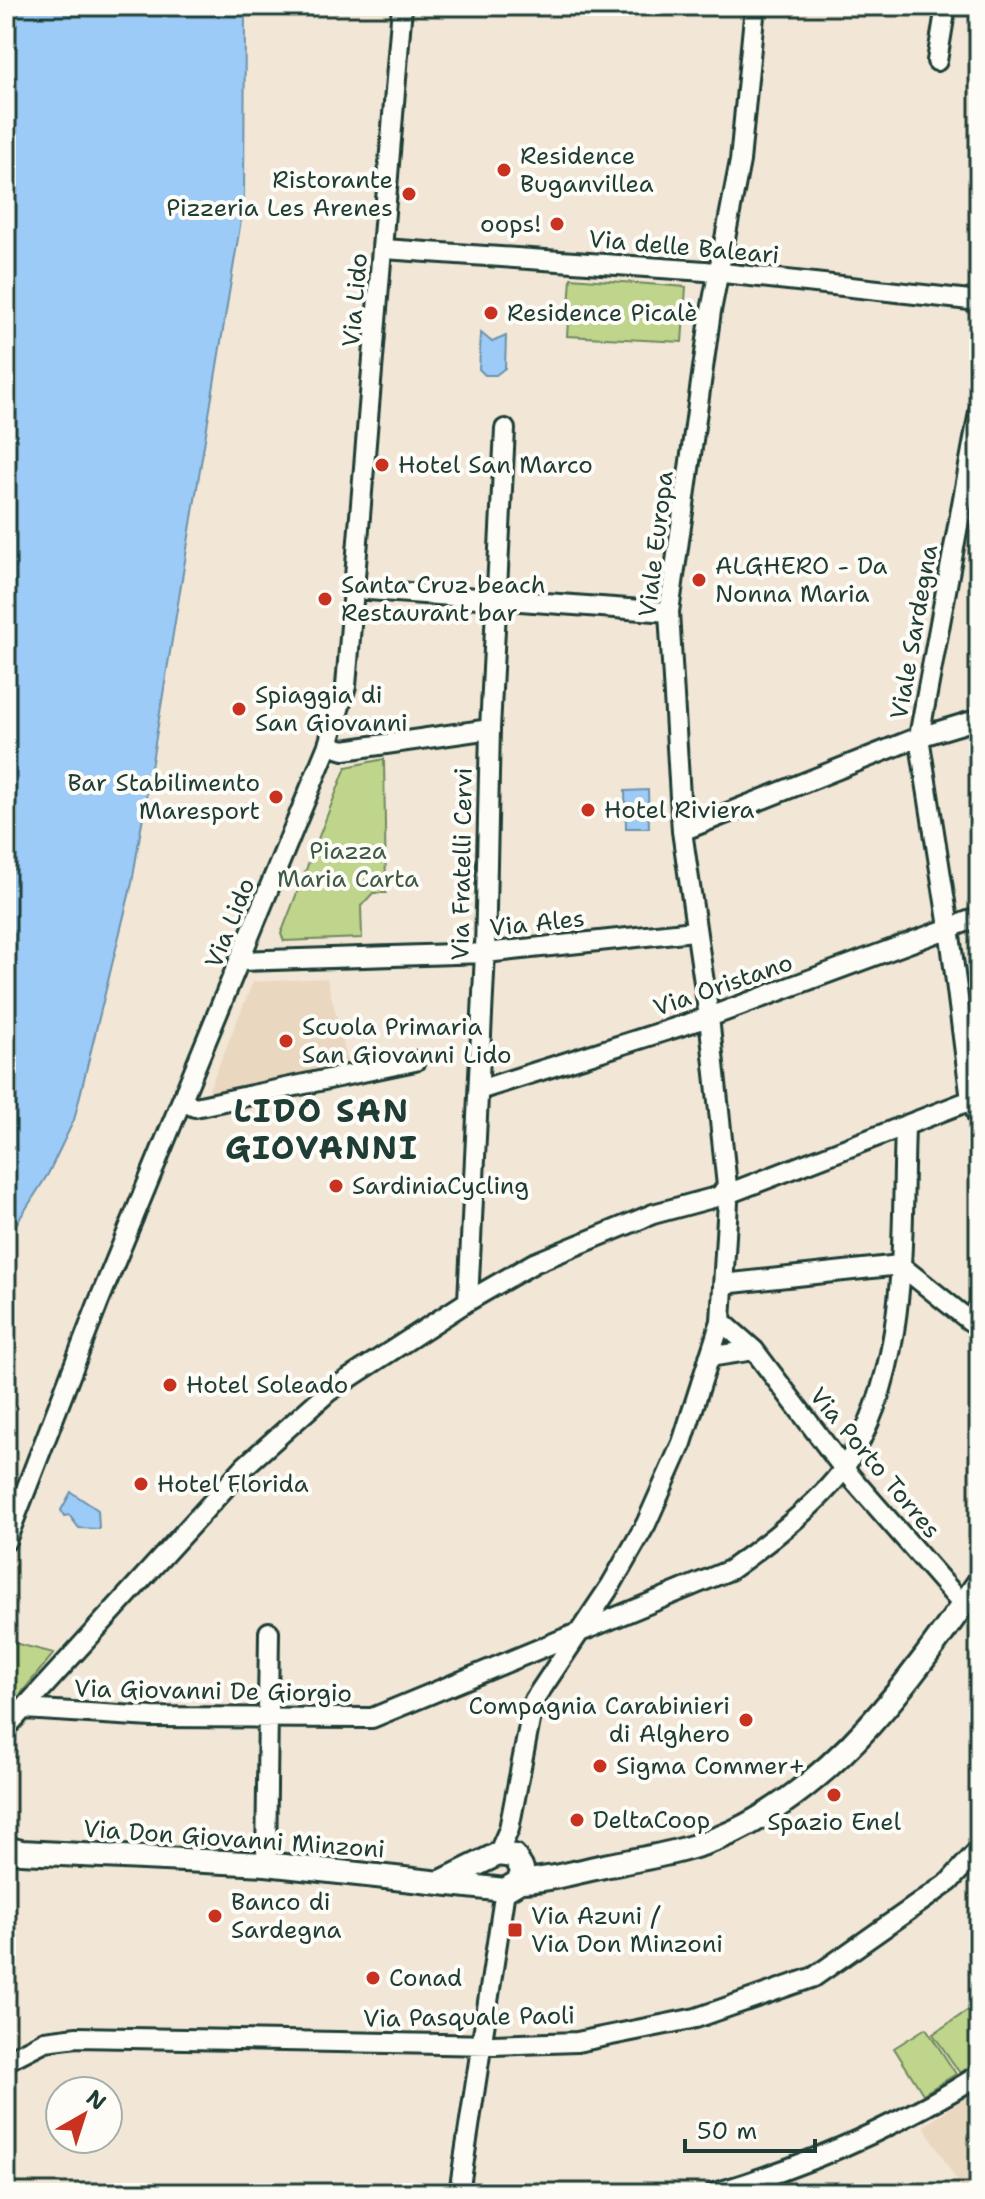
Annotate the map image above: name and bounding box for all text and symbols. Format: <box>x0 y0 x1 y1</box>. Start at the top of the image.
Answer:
place label: Residence Buganvillea <box>520 140 654 200</box>
marker: Residence Buganvillea <box>495 161 513 179</box>
place label: Ristorante Pizzeria Les Arenes <box>166 164 393 224</box>
marker: Ristorante Pizzeria Les Arenes <box>400 185 418 203</box>
place label: oops! <box>480 208 541 240</box>
marker: oops! <box>548 215 566 233</box>
street label: Via delle Baleari <box>587 223 781 271</box>
street label: Via Lido <box>335 252 375 348</box>
place label: Residence Picalè <box>507 297 698 329</box>
marker: Residence Picalè <box>482 304 500 322</box>
place label: Hotel San Marco <box>398 449 593 481</box>
marker: Hotel San Marco <box>373 456 391 474</box>
street label: Viale Europa <box>631 469 681 619</box>
street label: Viale Sardegna <box>883 542 945 722</box>
place label: ALGHERO - Da Nonna Maria <box>715 550 888 610</box>
place label: Santa Cruz beach Restaurant bar <box>341 569 546 629</box>
marker: ALGHERO - Da Nonna Maria <box>690 571 708 589</box>
marker: Santa Cruz beach Restaurant bar <box>316 590 334 608</box>
place label: Spiaggia di San Giovanni <box>255 679 408 739</box>
marker: Spiaggia di San Giovanni <box>230 700 248 718</box>
place label: Bar Stabilimento Maresport <box>67 767 260 827</box>
street label: Via Fratelli Cervi <box>444 767 480 961</box>
marker: Bar Stabilimento Maresport <box>267 788 285 806</box>
place label: Hotel Riviera <box>604 794 754 826</box>
marker: Hotel Riviera <box>579 801 597 819</box>
park label: Piazza Maria Carta <box>277 835 419 895</box>
street label: Via Lido <box>198 873 262 973</box>
street label: Via Ales <box>488 902 586 944</box>
street label: Via Oristano <box>649 946 797 1024</box>
place label: Scuola Primaria San Giovanni Lido <box>302 1011 512 1071</box>
marker: Scuola Primaria San Giovanni Lido <box>277 1032 295 1050</box>
district label: LIDO SAN GIOVANNI <box>225 1089 419 1169</box>
place label: SardiniaCycling <box>352 1170 529 1202</box>
marker: SardiniaCycling <box>327 1177 345 1195</box>
place label: Hotel Soleado <box>186 1369 348 1401</box>
marker: Hotel Soleado <box>161 1376 179 1394</box>
street label: Via Porto Torres <box>802 1381 948 1545</box>
place label: Hotel Florida <box>157 1468 309 1500</box>
marker: Hotel Florida <box>132 1475 150 1493</box>
street label: Via Giovanni De Giorgio <box>74 1673 352 1709</box>
place label: Compagnia Carabinieri di Alghero <box>469 1690 730 1750</box>
marker: Compagnia Carabinieri di Alghero <box>737 1711 755 1729</box>
place label: Sigma Commer+ <box>616 1750 805 1782</box>
marker: Sigma Commer+ <box>591 1757 609 1775</box>
marker: Spazio Enel <box>825 1786 843 1804</box>
place label: DeltaCoop <box>593 1804 710 1836</box>
place label: Spazio Enel <box>767 1806 902 1838</box>
marker: DeltaCoop <box>568 1811 586 1829</box>
street label: Via Don Giovanni Minzoni <box>82 1812 386 1866</box>
place label: Banco di Sardegna <box>231 1886 342 1946</box>
place label: Via Azuni / Via Don Minzoni <box>531 1900 723 1960</box>
marker: Banco di Sardegna <box>206 1907 224 1925</box>
marker: Via Azuni / Via Don Minzoni <box>506 1921 524 1939</box>
place label: Conad <box>389 1962 462 1994</box>
marker: Conad <box>364 1969 382 1987</box>
street label: Via Pasquale Paoli <box>363 1999 575 2035</box>
north arrow <box>44 2075 124 2155</box>
text: N <box>80 2083 112 2117</box>
scale bar <box>685 2103 815 2153</box>
text: 50 m <box>697 2115 757 2147</box>

